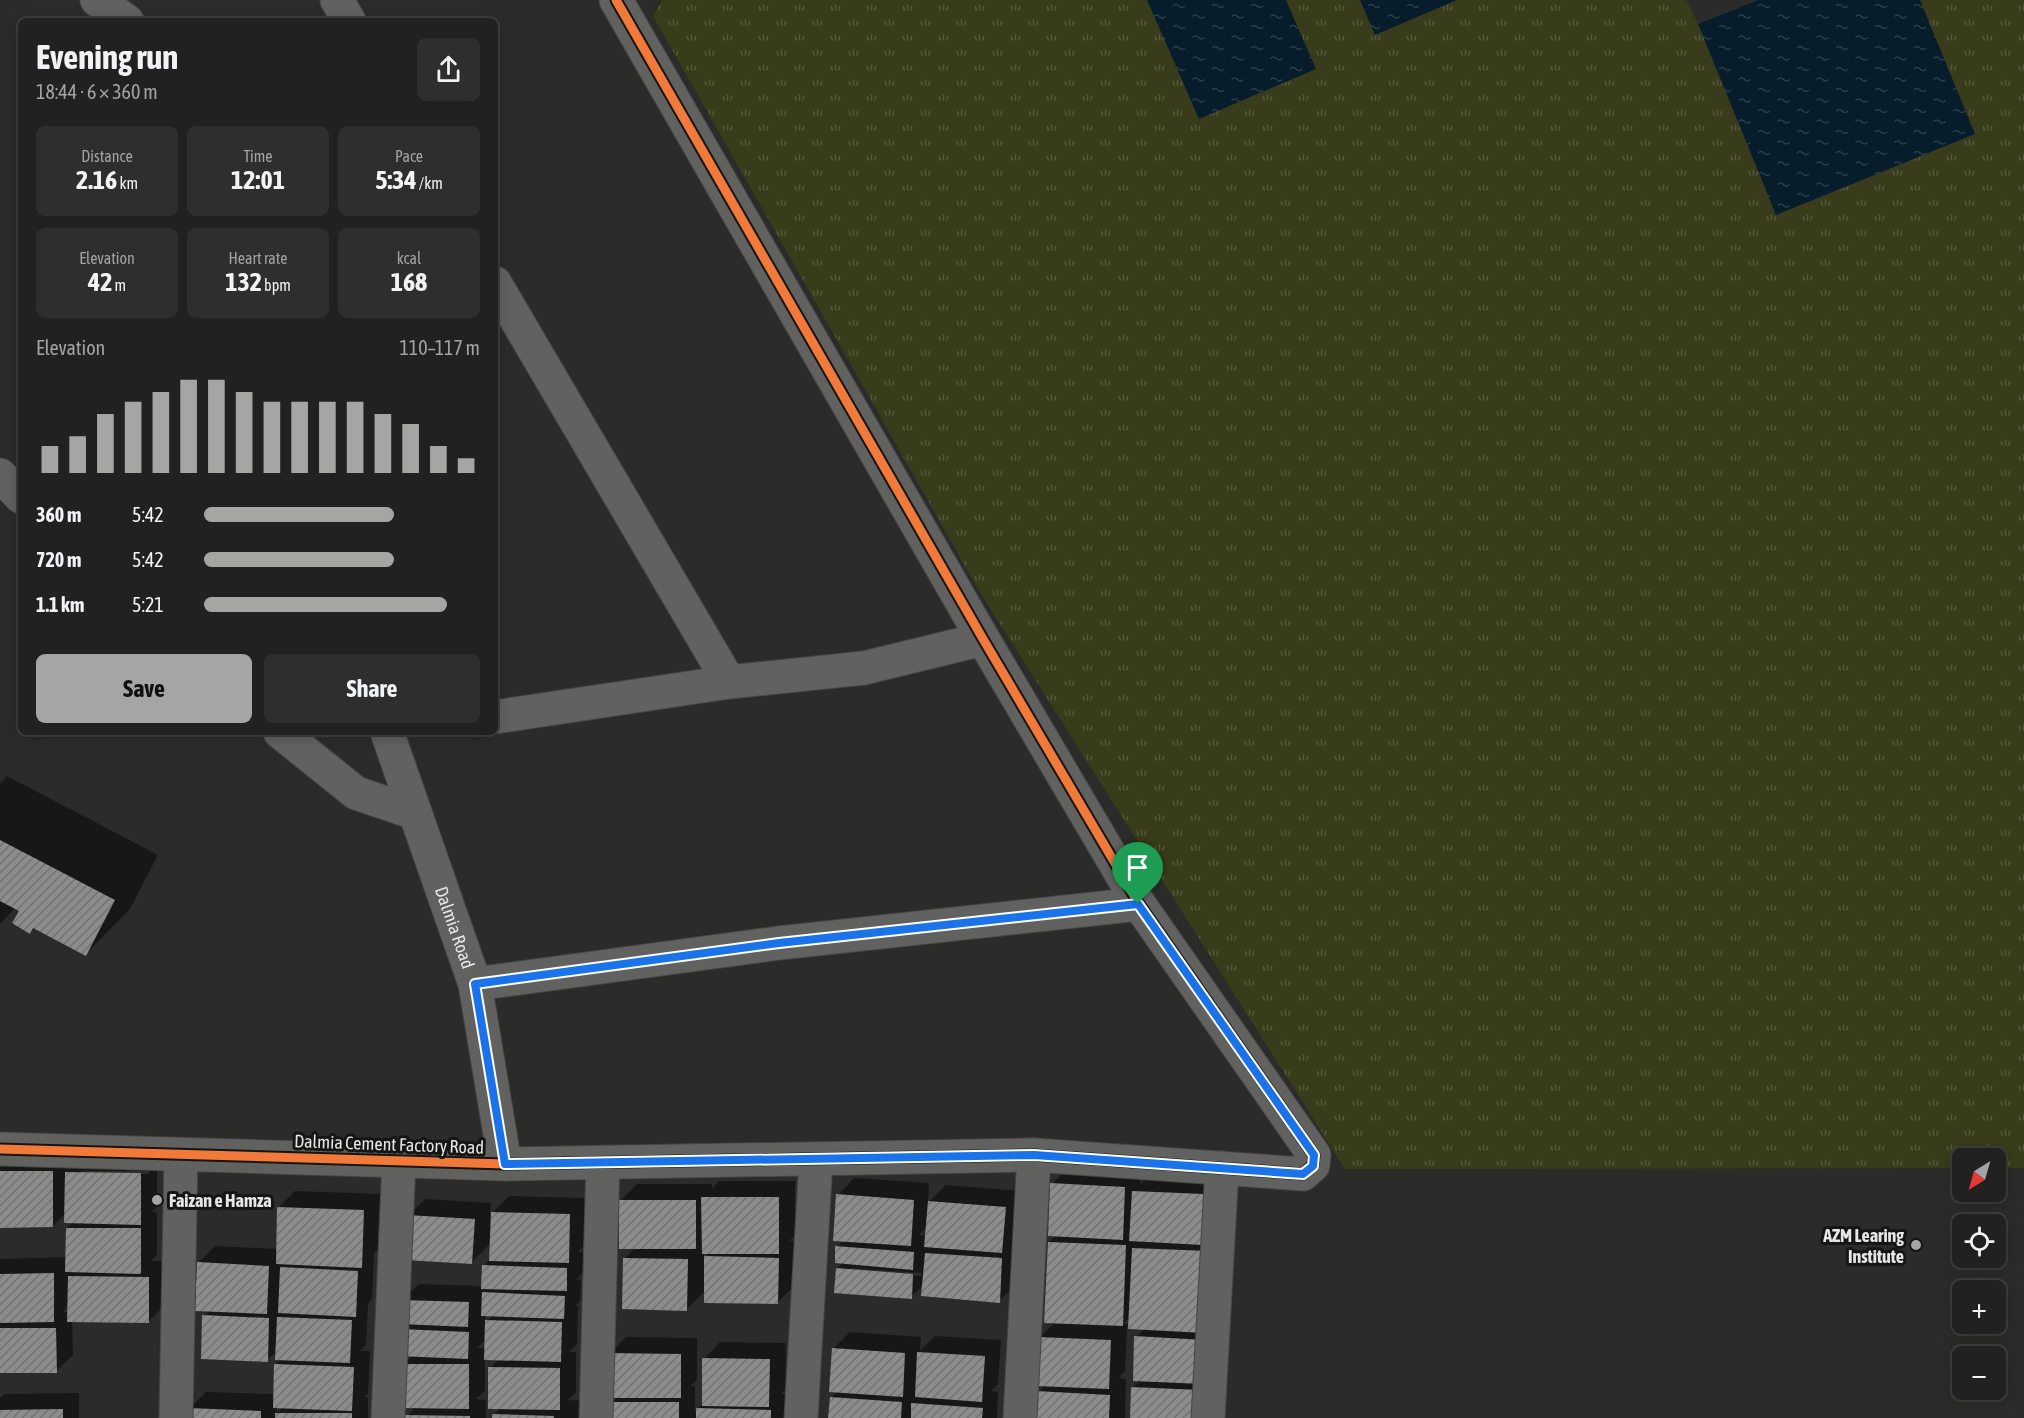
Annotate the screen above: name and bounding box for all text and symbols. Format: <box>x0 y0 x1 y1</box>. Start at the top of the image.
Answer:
text: Evening run <box>36 38 178 76</box>
button: share <box>417 38 480 101</box>
text: 18:44 · 6 × 360 m <box>36 80 158 103</box>
text: Distance <box>81 147 133 165</box>
text: Time <box>243 147 273 165</box>
text: Pace <box>395 147 423 165</box>
text: 2.16 <box>76 165 117 195</box>
text: 12:01 <box>231 165 285 195</box>
text: 5:34 <box>375 165 417 195</box>
text: km <box>117 174 138 192</box>
text: /km <box>417 174 443 192</box>
text: Elevation <box>79 249 135 267</box>
text: Heart rate <box>229 249 287 267</box>
text: kcal <box>397 249 421 267</box>
text: 42 <box>88 267 112 297</box>
text: 132 <box>225 267 262 297</box>
text: 168 <box>391 267 427 297</box>
text: m <box>112 276 126 294</box>
text: bpm <box>262 276 291 294</box>
text: Elevation <box>36 336 105 359</box>
text: 110–117 m <box>399 336 480 359</box>
text: 360 m <box>36 503 81 526</box>
text: 5:42 <box>132 503 164 526</box>
text: 720 m <box>36 548 81 571</box>
text: 5:42 <box>132 548 164 571</box>
text: 1.1 km <box>36 593 84 616</box>
text: 5:21 <box>132 593 164 616</box>
button: Save <box>36 654 252 723</box>
button: Share <box>264 654 480 723</box>
pin <box>1112 842 1163 904</box>
icon: arrive <box>1121 851 1154 884</box>
street label: Dalmia Road <box>431 884 479 971</box>
street label: Dalmia Cement Factory Road <box>294 1130 484 1158</box>
north arrow <box>1952 1148 2006 1202</box>
map controls <box>1952 1148 2006 1400</box>
place label: Faizan e Hamza <box>169 1190 272 1211</box>
marker: Faizan e Hamza <box>150 1193 164 1207</box>
button: locate <box>1952 1214 2006 1268</box>
place label: AZM Learing Institute <box>1822 1225 1904 1267</box>
marker: AZM Learing Institute <box>1909 1238 1923 1252</box>
button: + <box>1952 1280 2006 1334</box>
button: − <box>1952 1346 2006 1400</box>

